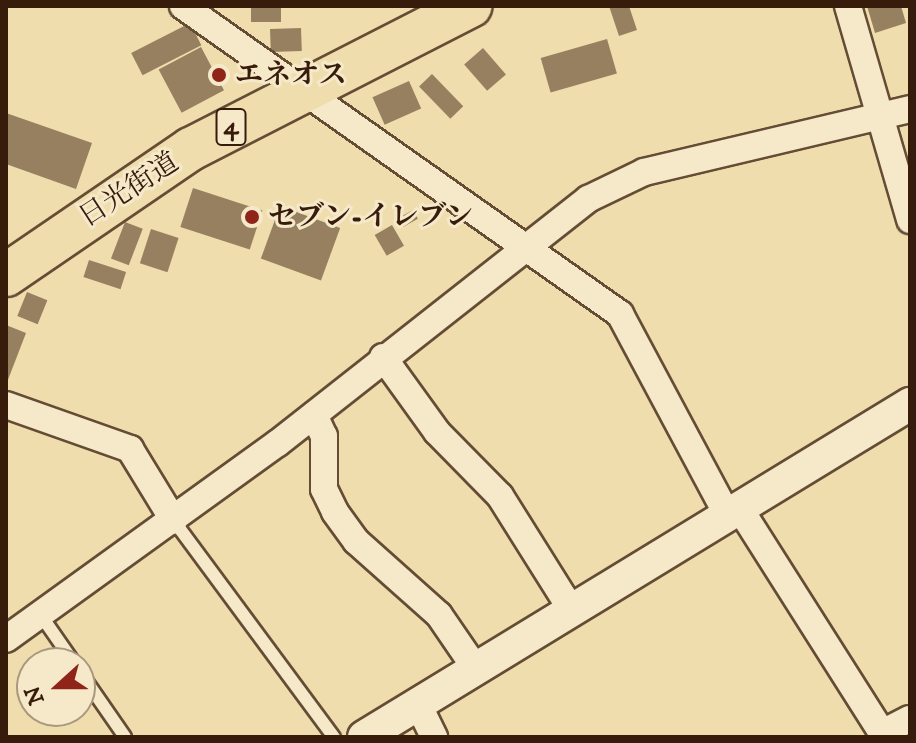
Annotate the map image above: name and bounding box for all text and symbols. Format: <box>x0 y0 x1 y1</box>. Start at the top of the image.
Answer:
place label: エネオス <box>235 58 347 92</box>
marker: エネオス <box>210 66 228 84</box>
road number: 4 <box>215 105 247 149</box>
street label: 日光街道 <box>73 145 185 235</box>
place label: セブン-イレブン <box>268 200 475 234</box>
marker: セブン-イレブン <box>243 208 261 226</box>
north arrow <box>16 647 96 727</box>
text: N <box>19 682 51 708</box>

